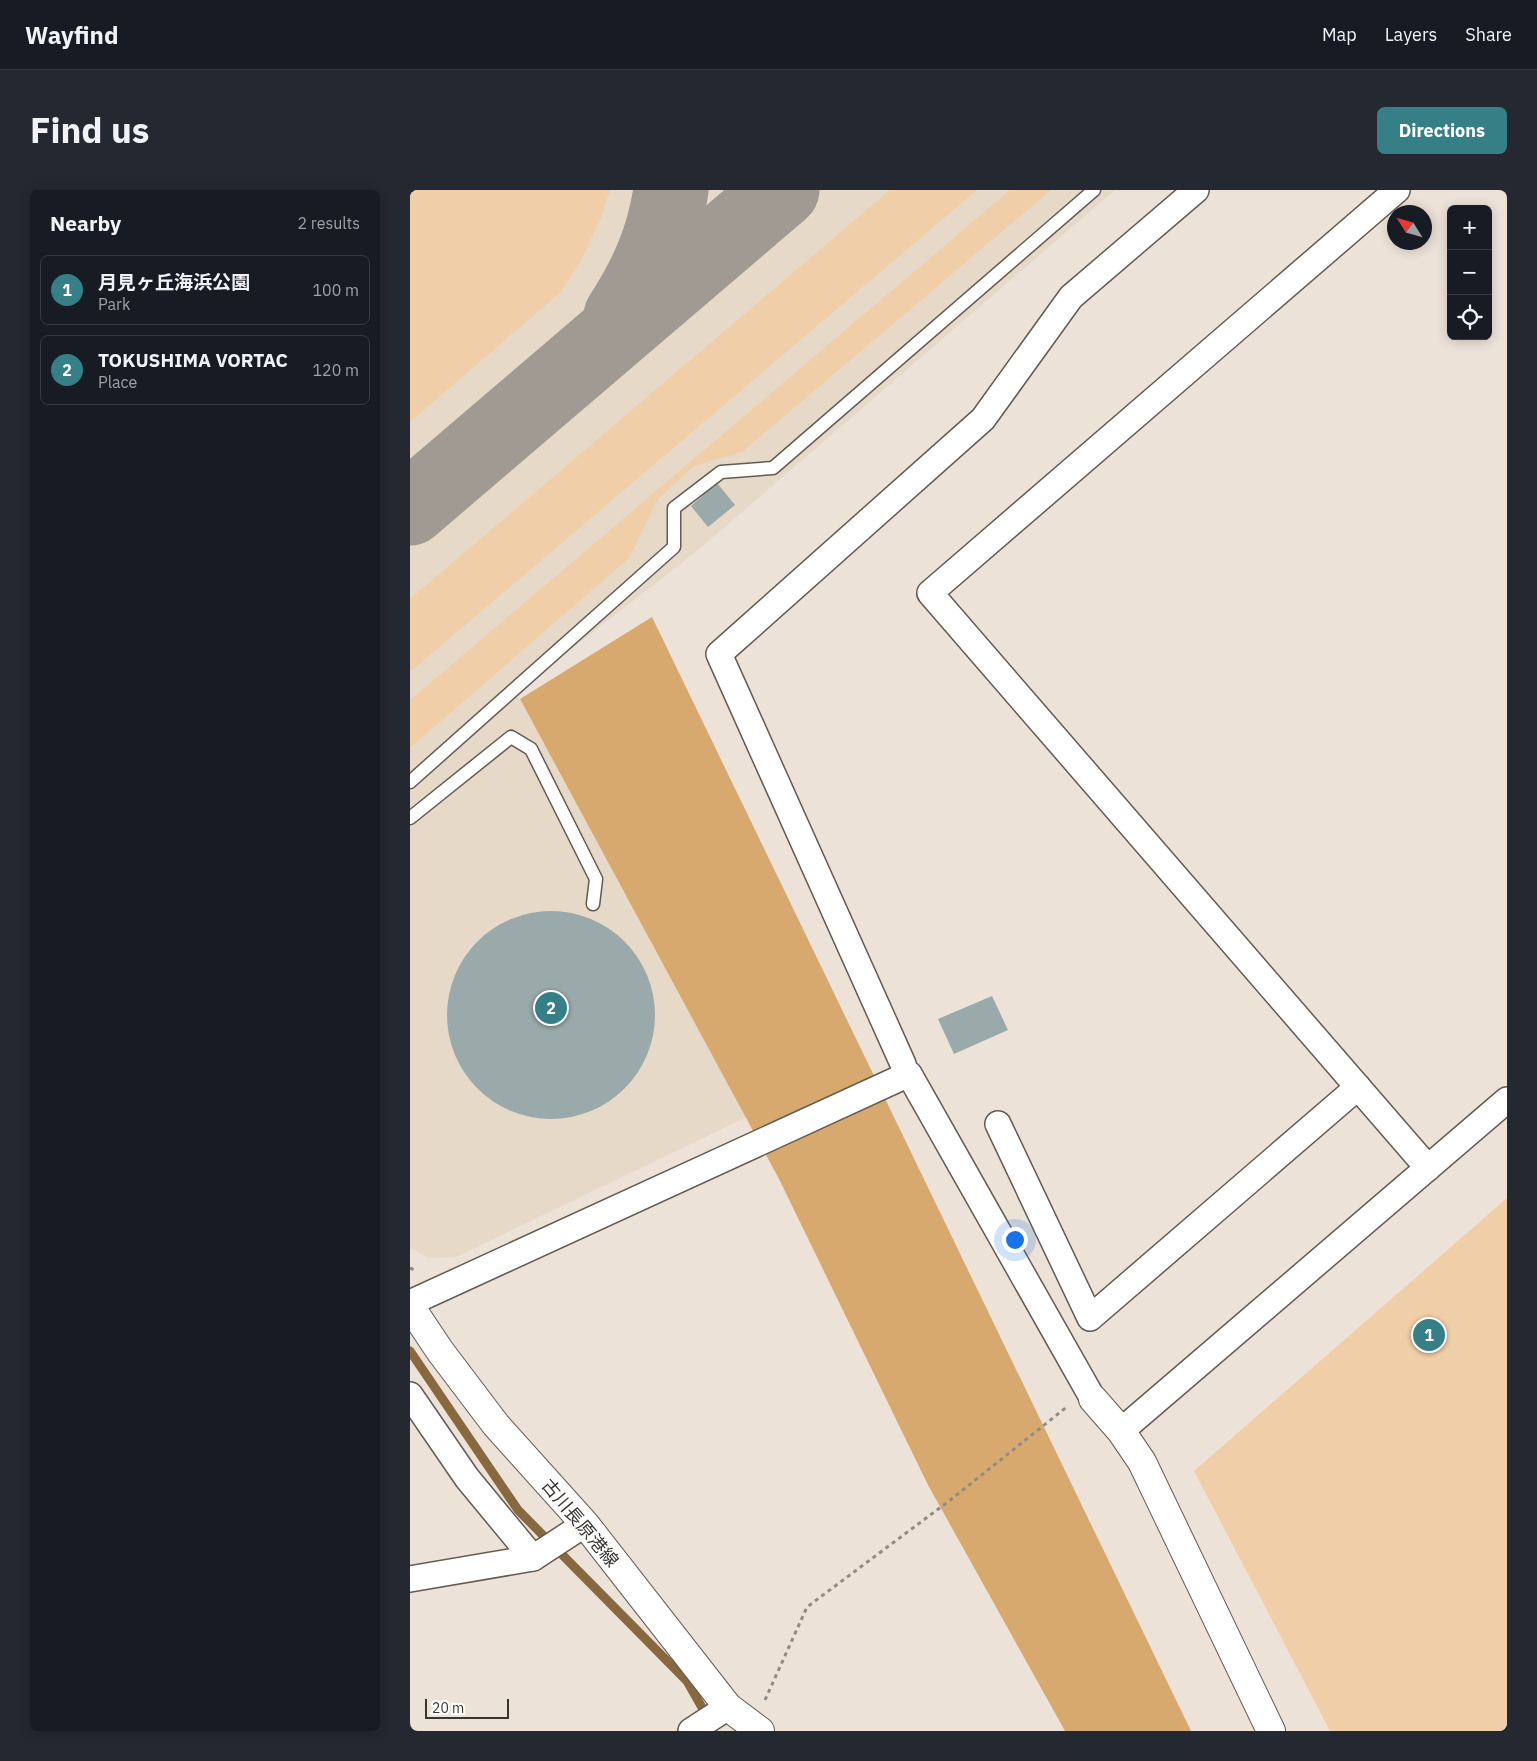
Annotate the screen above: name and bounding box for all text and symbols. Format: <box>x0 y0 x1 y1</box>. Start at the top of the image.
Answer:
text: Wayfind <box>25 19 118 51</box>
text: Map <box>1322 23 1357 46</box>
text: Layers <box>1385 23 1437 46</box>
text: Share <box>1465 23 1512 46</box>
text: Find us <box>30 107 149 153</box>
button: Directions <box>1377 107 1507 154</box>
north arrow <box>1387 205 1432 250</box>
map controls <box>1447 205 1492 340</box>
button: + <box>1447 205 1492 250</box>
text: Nearby <box>50 209 121 237</box>
text: 2 results <box>297 213 360 233</box>
button: − <box>1447 250 1492 295</box>
text: 月見ヶ丘海浜公園 <box>98 270 250 294</box>
text: 1 <box>62 280 72 300</box>
text: 100 m <box>312 280 359 300</box>
text: Park <box>98 294 130 314</box>
button: locate <box>1447 295 1492 340</box>
text: TOKUSHIMA VORTAC <box>98 348 288 372</box>
text: 2 <box>62 360 72 380</box>
text: 120 m <box>312 360 359 380</box>
text: Place <box>98 372 137 392</box>
pin: 2 <box>535 989 567 1027</box>
your location <box>1002 1227 1028 1253</box>
pin: 1 <box>1413 1316 1445 1354</box>
street label: 古川長原港線 <box>537 1474 624 1571</box>
scale bar <box>425 1696 509 1719</box>
text: 20 m <box>432 1699 464 1717</box>

